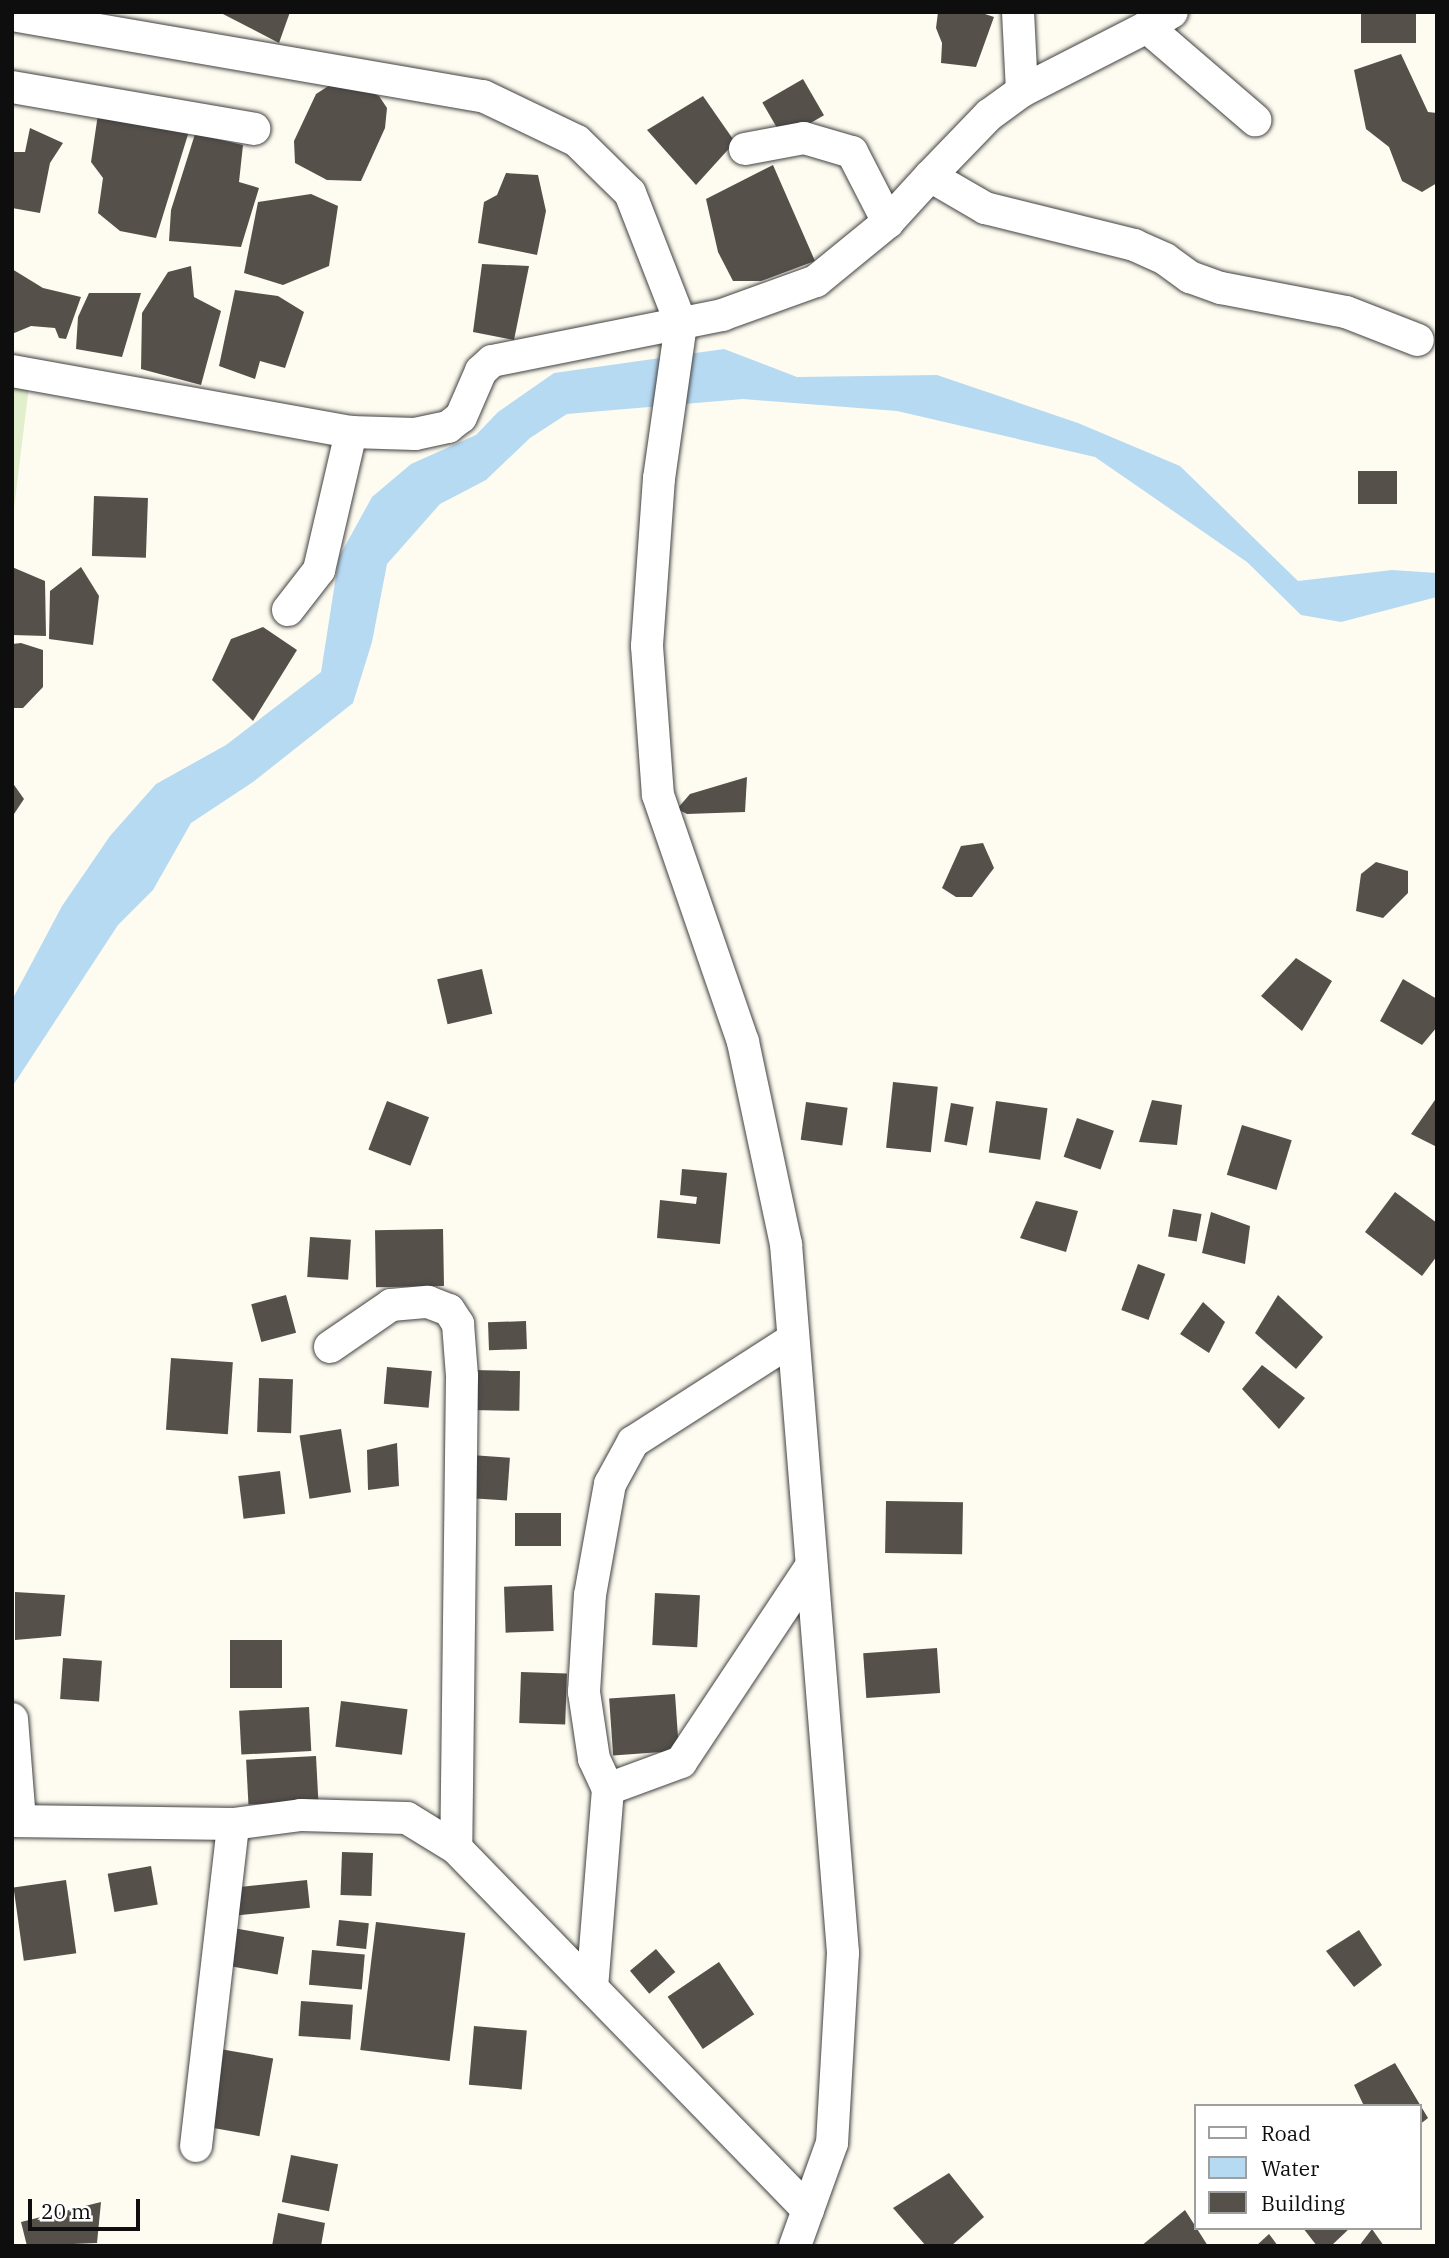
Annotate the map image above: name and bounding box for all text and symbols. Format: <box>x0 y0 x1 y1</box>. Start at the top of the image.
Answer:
legend <box>1194 2104 1421 2230</box>
text: Road <box>1261 2119 1311 2147</box>
text: Water <box>1261 2154 1319 2182</box>
scale bar <box>32 2184 144 2228</box>
text: Building <box>1261 2189 1345 2217</box>
text: 20 m <box>41 2197 91 2225</box>

